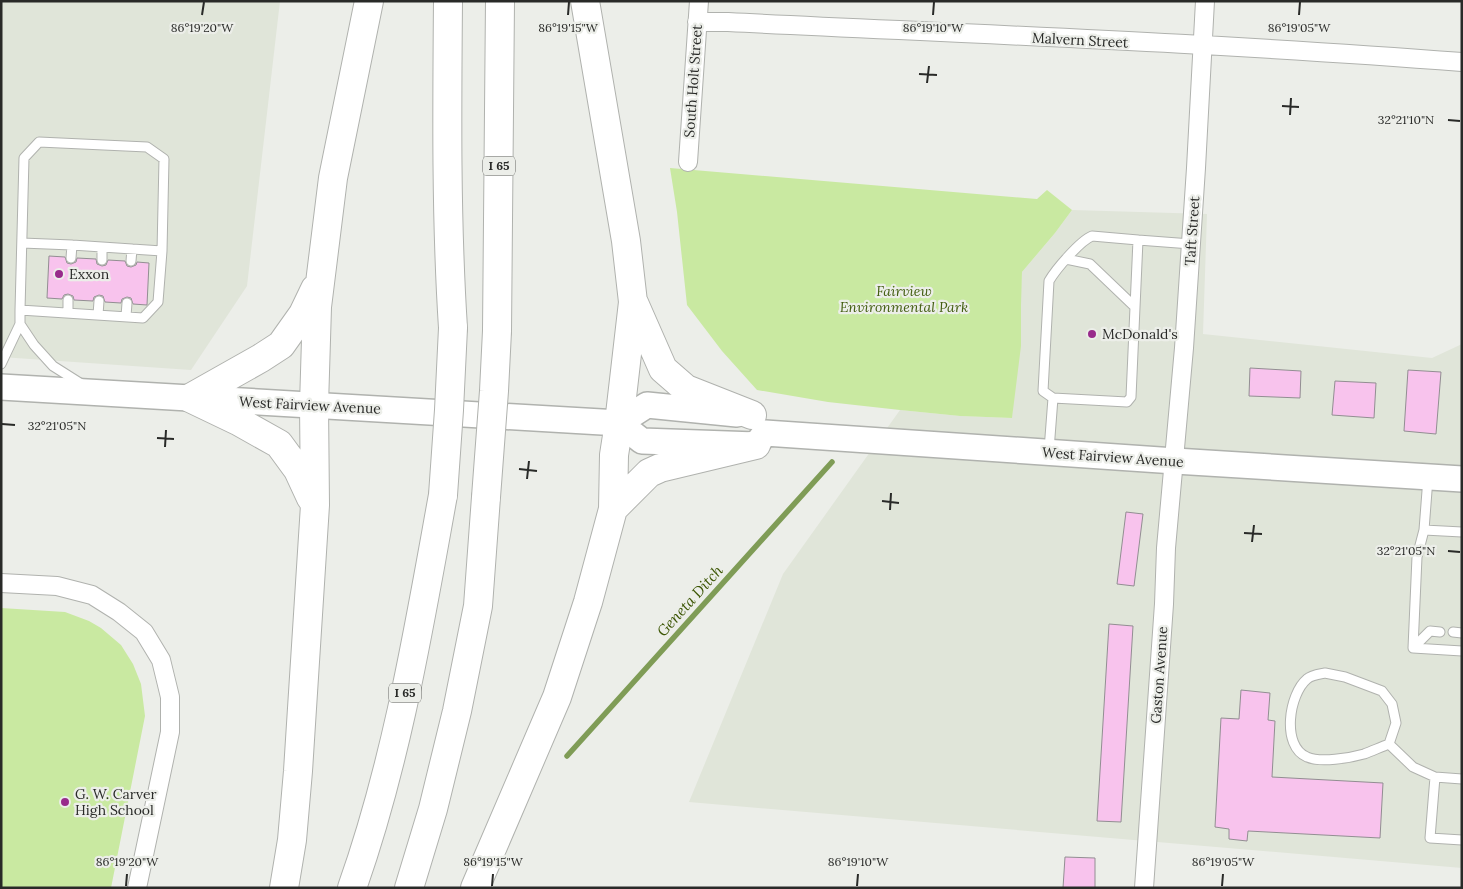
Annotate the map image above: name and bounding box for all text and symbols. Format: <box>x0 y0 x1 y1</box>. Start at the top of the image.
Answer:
text: 86°19'20"W <box>171 20 234 35</box>
text: 86°19'15"W <box>538 20 599 35</box>
text: 86°19'10"W <box>903 20 964 35</box>
text: 86°19'05"W <box>1268 20 1331 35</box>
street label: South Holt Street <box>680 23 706 138</box>
street label: Malvern Street <box>1031 28 1129 52</box>
text: 32°21'10"N <box>1378 112 1434 127</box>
road number: I 65 <box>483 157 515 176</box>
street label: Taft Street <box>1181 195 1203 266</box>
place label: Exxon <box>69 265 110 283</box>
marker: Exxon <box>53 268 65 280</box>
park label: Fairview Environmental Park <box>840 282 968 316</box>
place label: McDonald's <box>1102 325 1178 343</box>
marker: McDonald's <box>1086 328 1098 340</box>
street label: West Fairview Avenue <box>239 392 382 418</box>
text: 32°21'05"N <box>28 418 86 433</box>
street label: West Fairview Avenue <box>1042 443 1185 471</box>
text: 32°21'05"N <box>1377 543 1435 558</box>
water label: Geneta Ditch <box>653 561 727 640</box>
street label: Gaston Avenue <box>1147 625 1171 724</box>
road number: I 65 <box>389 684 421 702</box>
place label: G. W. Carver High School <box>75 785 157 819</box>
marker: G. W. Carver High School <box>59 796 71 808</box>
text: 86°19'20"W <box>96 854 159 869</box>
text: 86°19'15"W <box>463 854 524 869</box>
text: 86°19'10"W <box>828 854 889 869</box>
text: 86°19'05"W <box>1192 854 1255 869</box>

